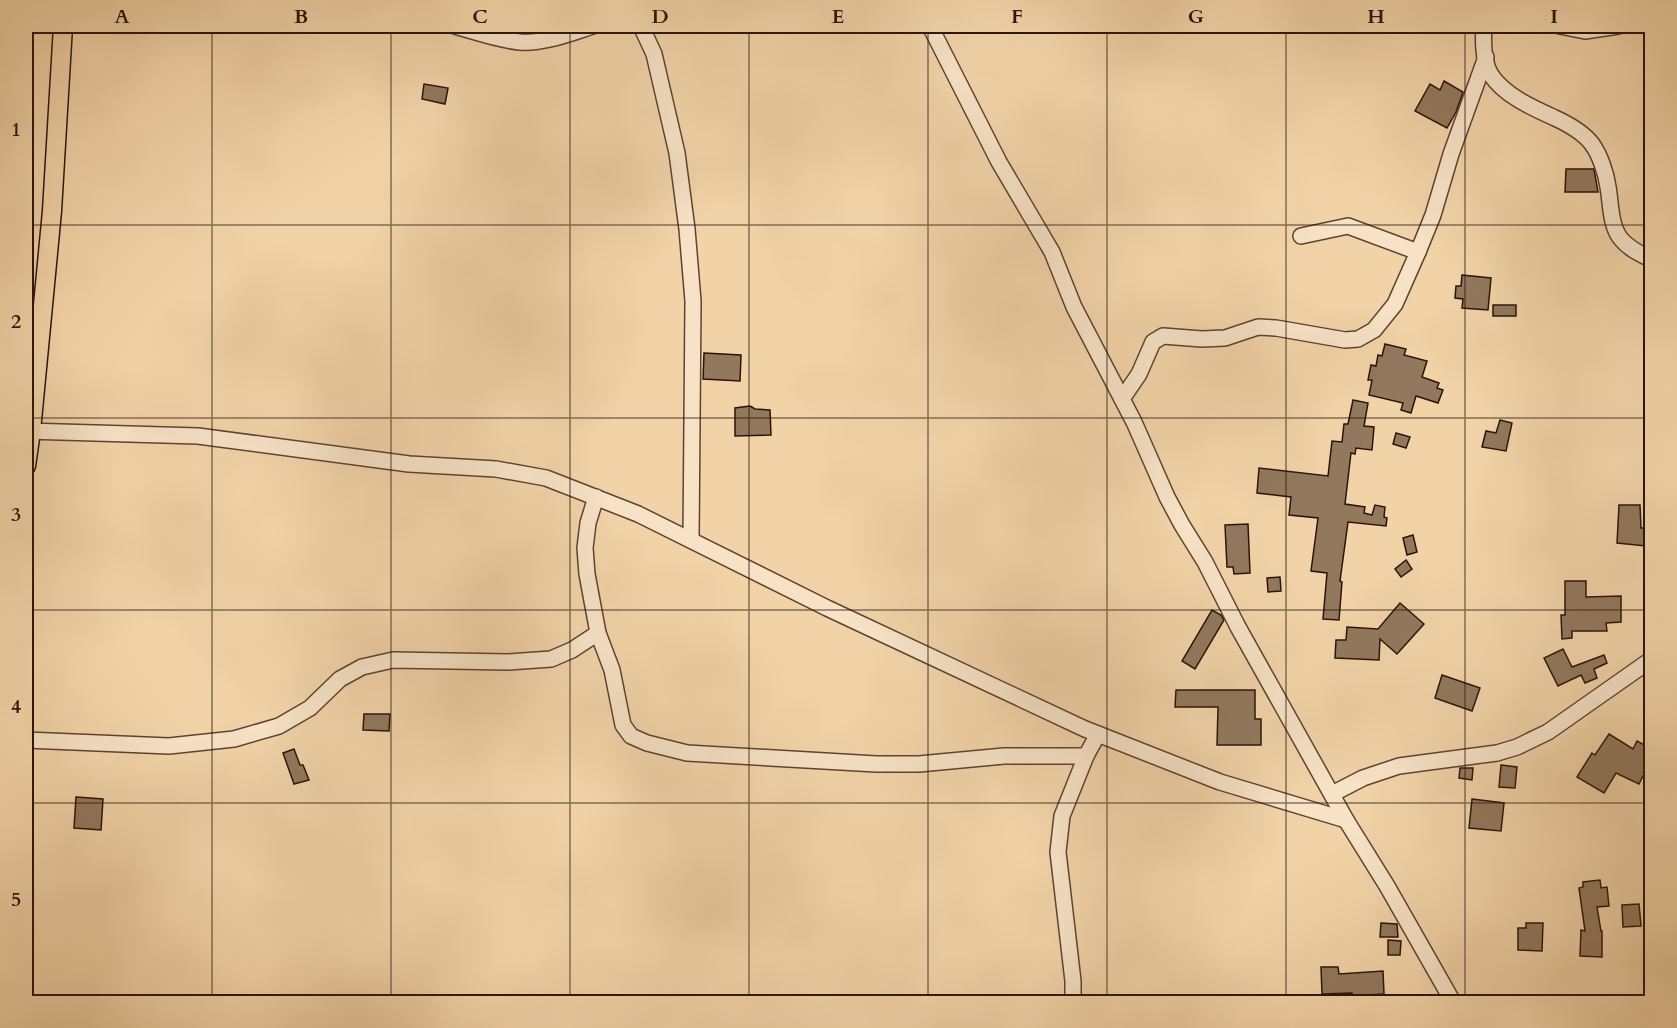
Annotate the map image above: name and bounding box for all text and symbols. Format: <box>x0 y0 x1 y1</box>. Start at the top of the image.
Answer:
text: A <box>114 3 130 30</box>
text: B <box>294 3 308 30</box>
text: C <box>472 3 488 30</box>
text: D <box>651 3 669 30</box>
text: E <box>832 3 844 30</box>
text: F <box>1011 3 1023 30</box>
text: G <box>1188 3 1204 30</box>
text: H <box>1367 3 1385 30</box>
text: I <box>1550 3 1558 30</box>
text: 1 <box>11 116 21 143</box>
text: 2 <box>11 308 21 335</box>
text: 3 <box>11 501 21 528</box>
text: 4 <box>11 693 21 720</box>
text: 5 <box>11 886 21 913</box>

